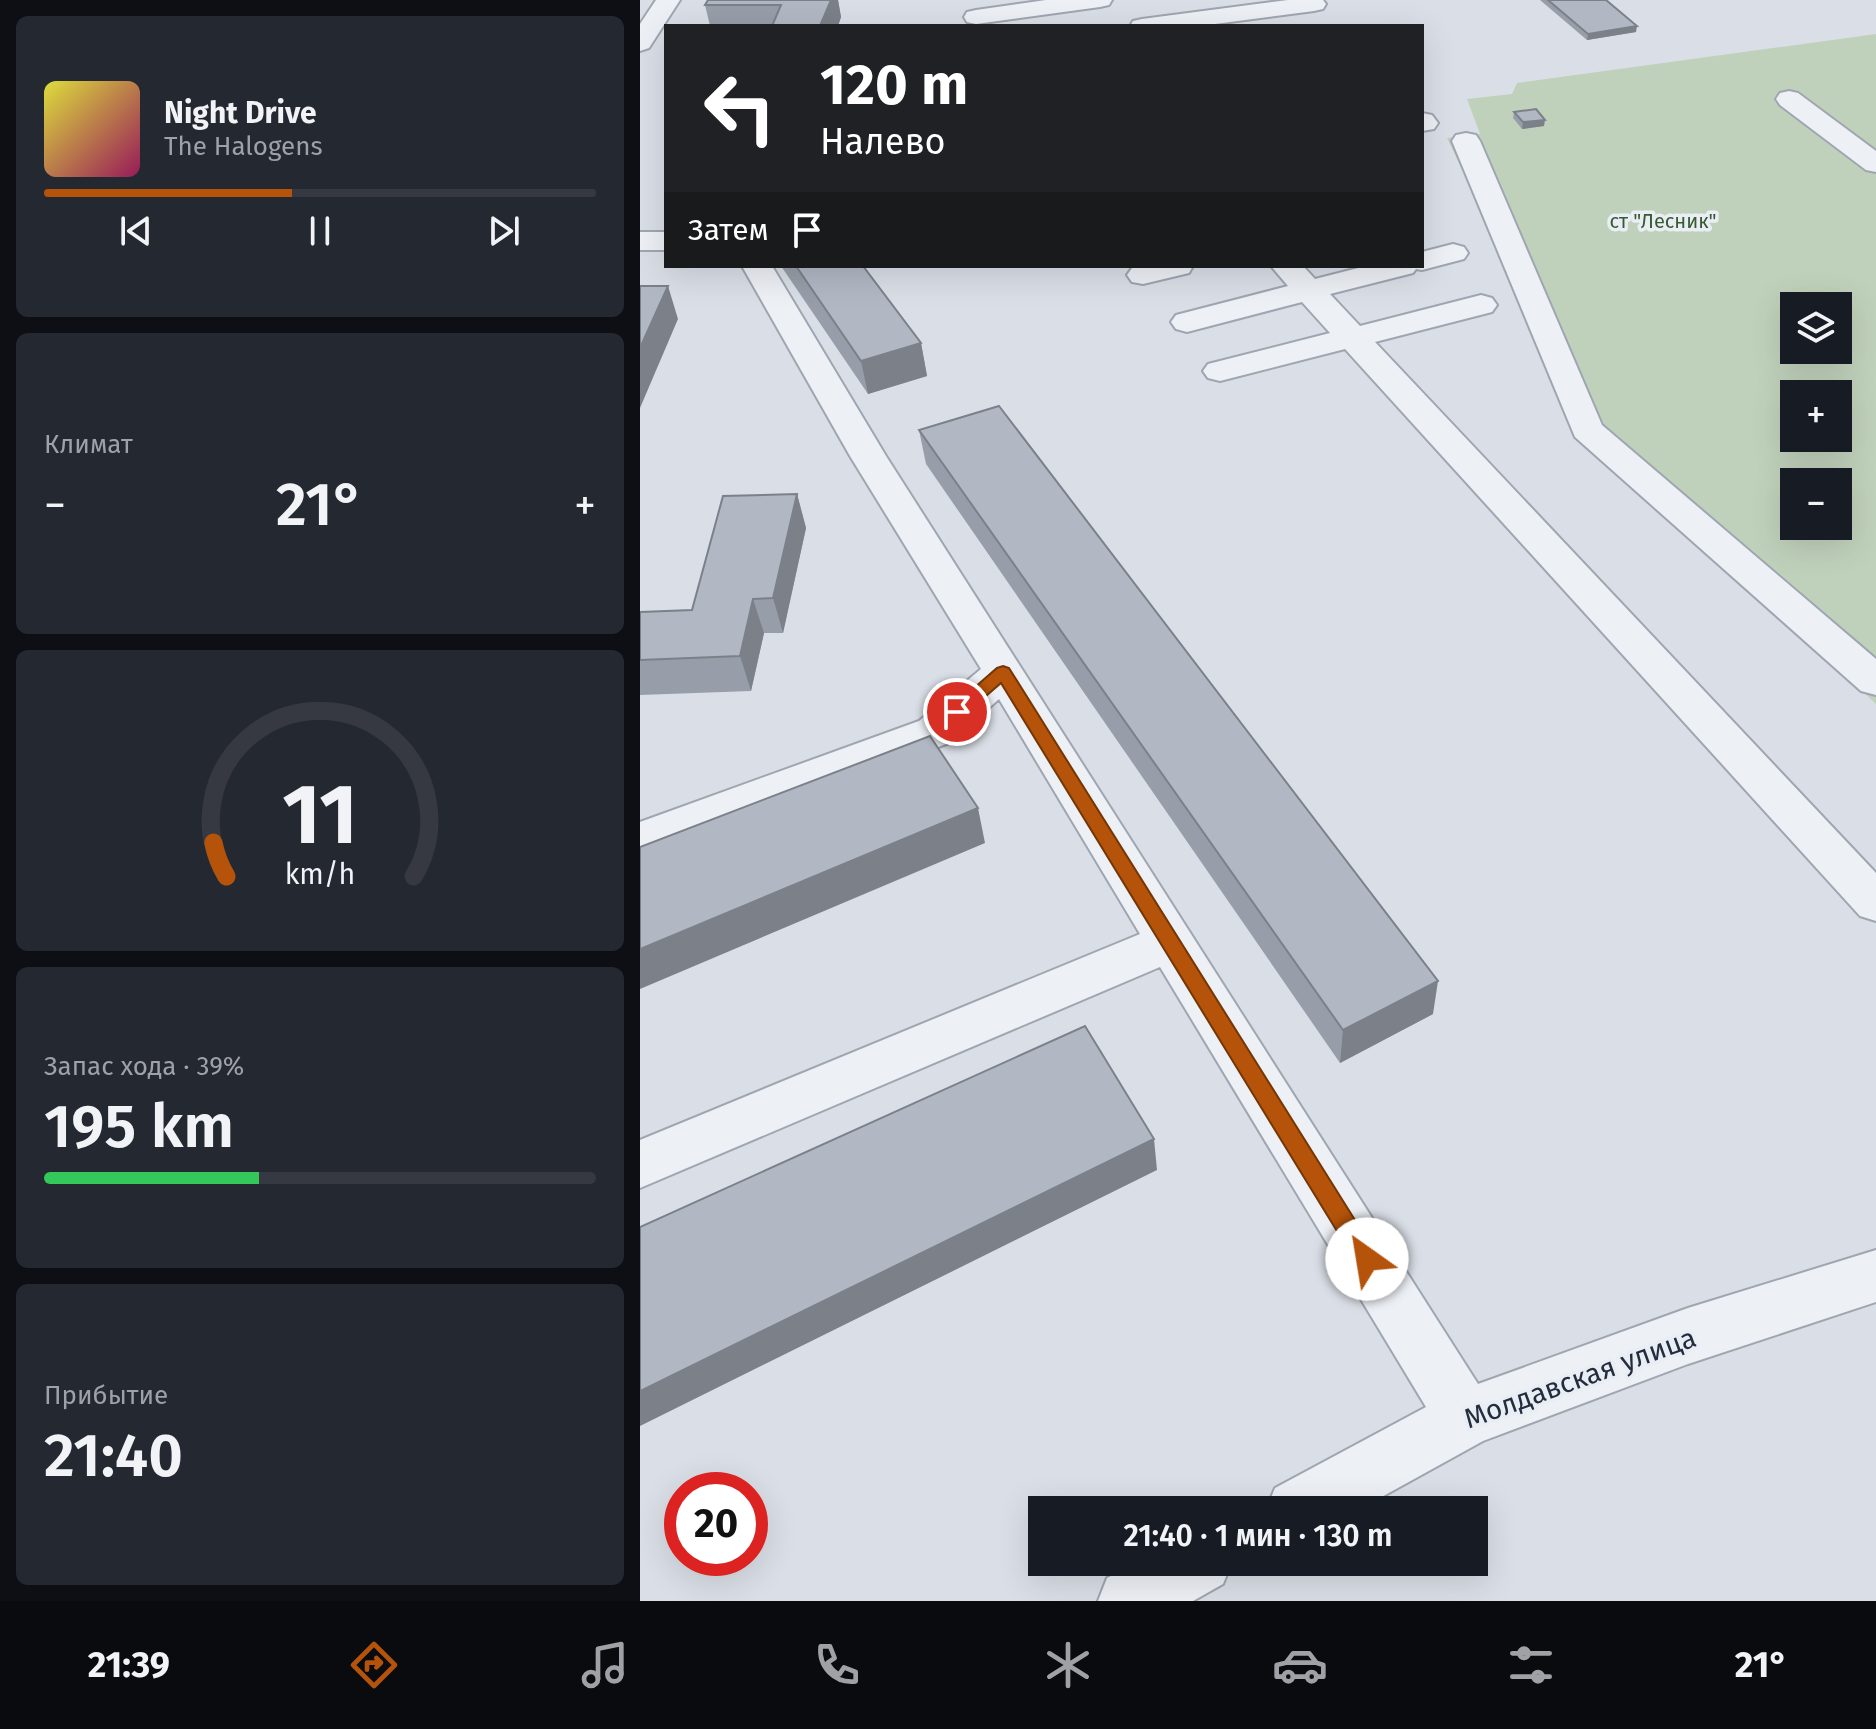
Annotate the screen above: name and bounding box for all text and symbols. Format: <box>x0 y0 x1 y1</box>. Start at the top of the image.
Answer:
text: 120 m <box>820 52 968 119</box>
icon: left <box>688 56 792 160</box>
text: Night Drive <box>164 95 317 131</box>
text: Налево <box>820 120 946 164</box>
text: The Halogens <box>164 131 323 162</box>
icon: arrive <box>785 208 829 252</box>
icon: previous <box>114 209 158 253</box>
icon: pause <box>298 209 342 253</box>
icon: next <box>482 209 526 253</box>
park label: ст "Лесник" <box>1609 209 1717 233</box>
text: Затем <box>688 212 769 248</box>
map controls <box>1780 292 1852 540</box>
button: layers <box>1780 292 1852 364</box>
button: + <box>1780 380 1852 452</box>
text: Климат <box>44 429 133 460</box>
button: − <box>1780 468 1852 540</box>
text: 21° <box>276 469 364 541</box>
text: − <box>44 479 66 532</box>
text: + <box>574 479 596 532</box>
pin <box>923 678 991 746</box>
icon: arrive <box>935 690 979 734</box>
text: 11 <box>282 764 358 864</box>
text: km/h <box>285 857 355 892</box>
text: Запас хода · 39% <box>44 1051 244 1082</box>
text: 195 km <box>44 1091 234 1163</box>
position arrow <box>1325 1217 1409 1301</box>
street label: Молдавская улица <box>1460 1321 1700 1435</box>
text: Прибытие <box>44 1380 168 1411</box>
text: 21:40 <box>44 1420 183 1492</box>
speed limit sign: 20 <box>664 1472 768 1576</box>
text: 21:40 · 1 мин · 130 m <box>1124 1518 1392 1554</box>
icon: directions <box>346 1637 402 1693</box>
icon: music <box>577 1637 633 1693</box>
icon: phone <box>809 1637 865 1693</box>
icon: climate <box>1040 1637 1096 1693</box>
icon: car <box>1272 1637 1328 1693</box>
icon: filters <box>1503 1637 1559 1693</box>
text: 21:39 <box>88 1643 170 1687</box>
text: 21° <box>1735 1643 1788 1687</box>

